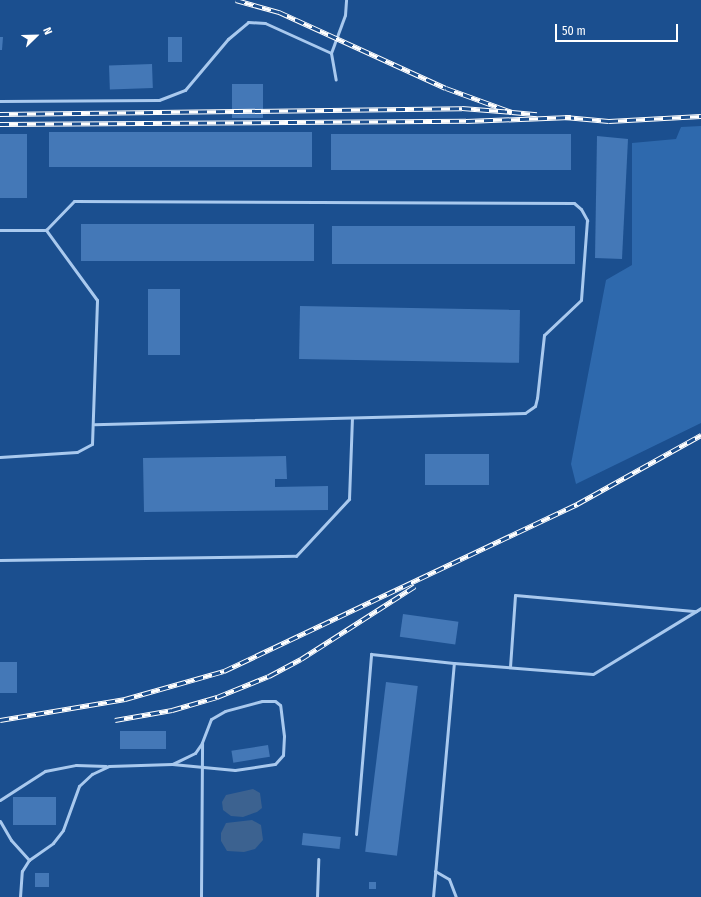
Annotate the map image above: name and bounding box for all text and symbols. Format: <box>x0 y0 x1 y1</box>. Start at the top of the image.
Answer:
north arrow <box>16 16 56 56</box>
scale bar <box>557 16 680 42</box>
text: 50 m <box>562 24 586 38</box>
text: N <box>40 26 55 37</box>

